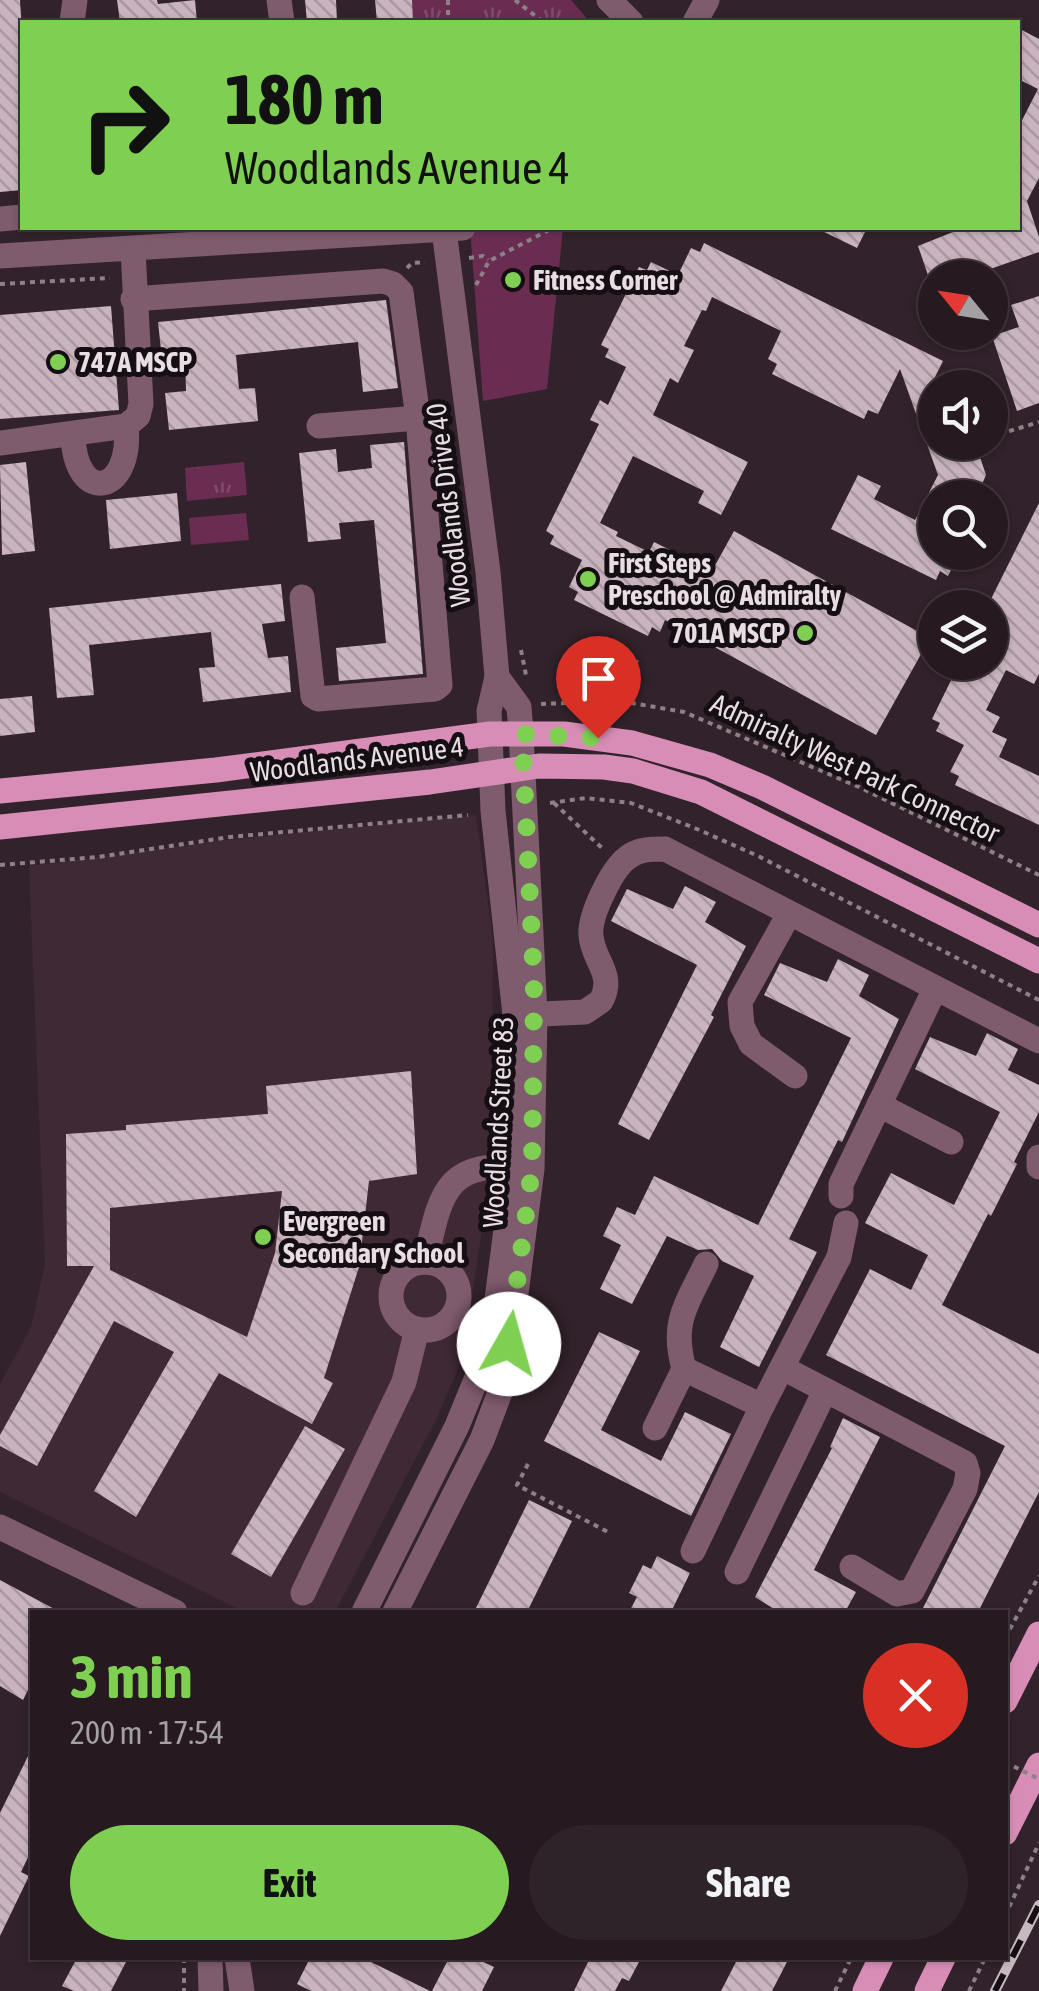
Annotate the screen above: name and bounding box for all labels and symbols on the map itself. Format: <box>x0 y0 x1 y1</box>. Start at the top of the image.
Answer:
north arrow <box>918 260 1008 350</box>
place label: Fitness Corner <box>533 264 678 296</box>
marker: Fitness Corner <box>502 269 524 291</box>
place label: 747A MSCP <box>78 346 192 378</box>
marker: 747A MSCP <box>47 351 69 373</box>
street label: Woodlands Drive 40 <box>420 402 476 608</box>
place label: First Steps Preschool @ Admiralty <box>608 547 842 611</box>
marker: First Steps Preschool @ Admiralty <box>577 568 599 590</box>
place label: 701A MSCP <box>671 617 785 649</box>
marker: 701A MSCP <box>794 622 816 644</box>
pin <box>556 636 641 739</box>
street label: Admiralty West Park Connector <box>706 687 1005 849</box>
street label: Woodlands Avenue 4 <box>249 730 465 788</box>
street label: Woodlands Street 83 <box>476 1015 520 1229</box>
place label: Evergreen Secondary School <box>283 1205 464 1269</box>
marker: Evergreen Secondary School <box>252 1226 274 1248</box>
position arrow <box>457 1292 561 1396</box>

